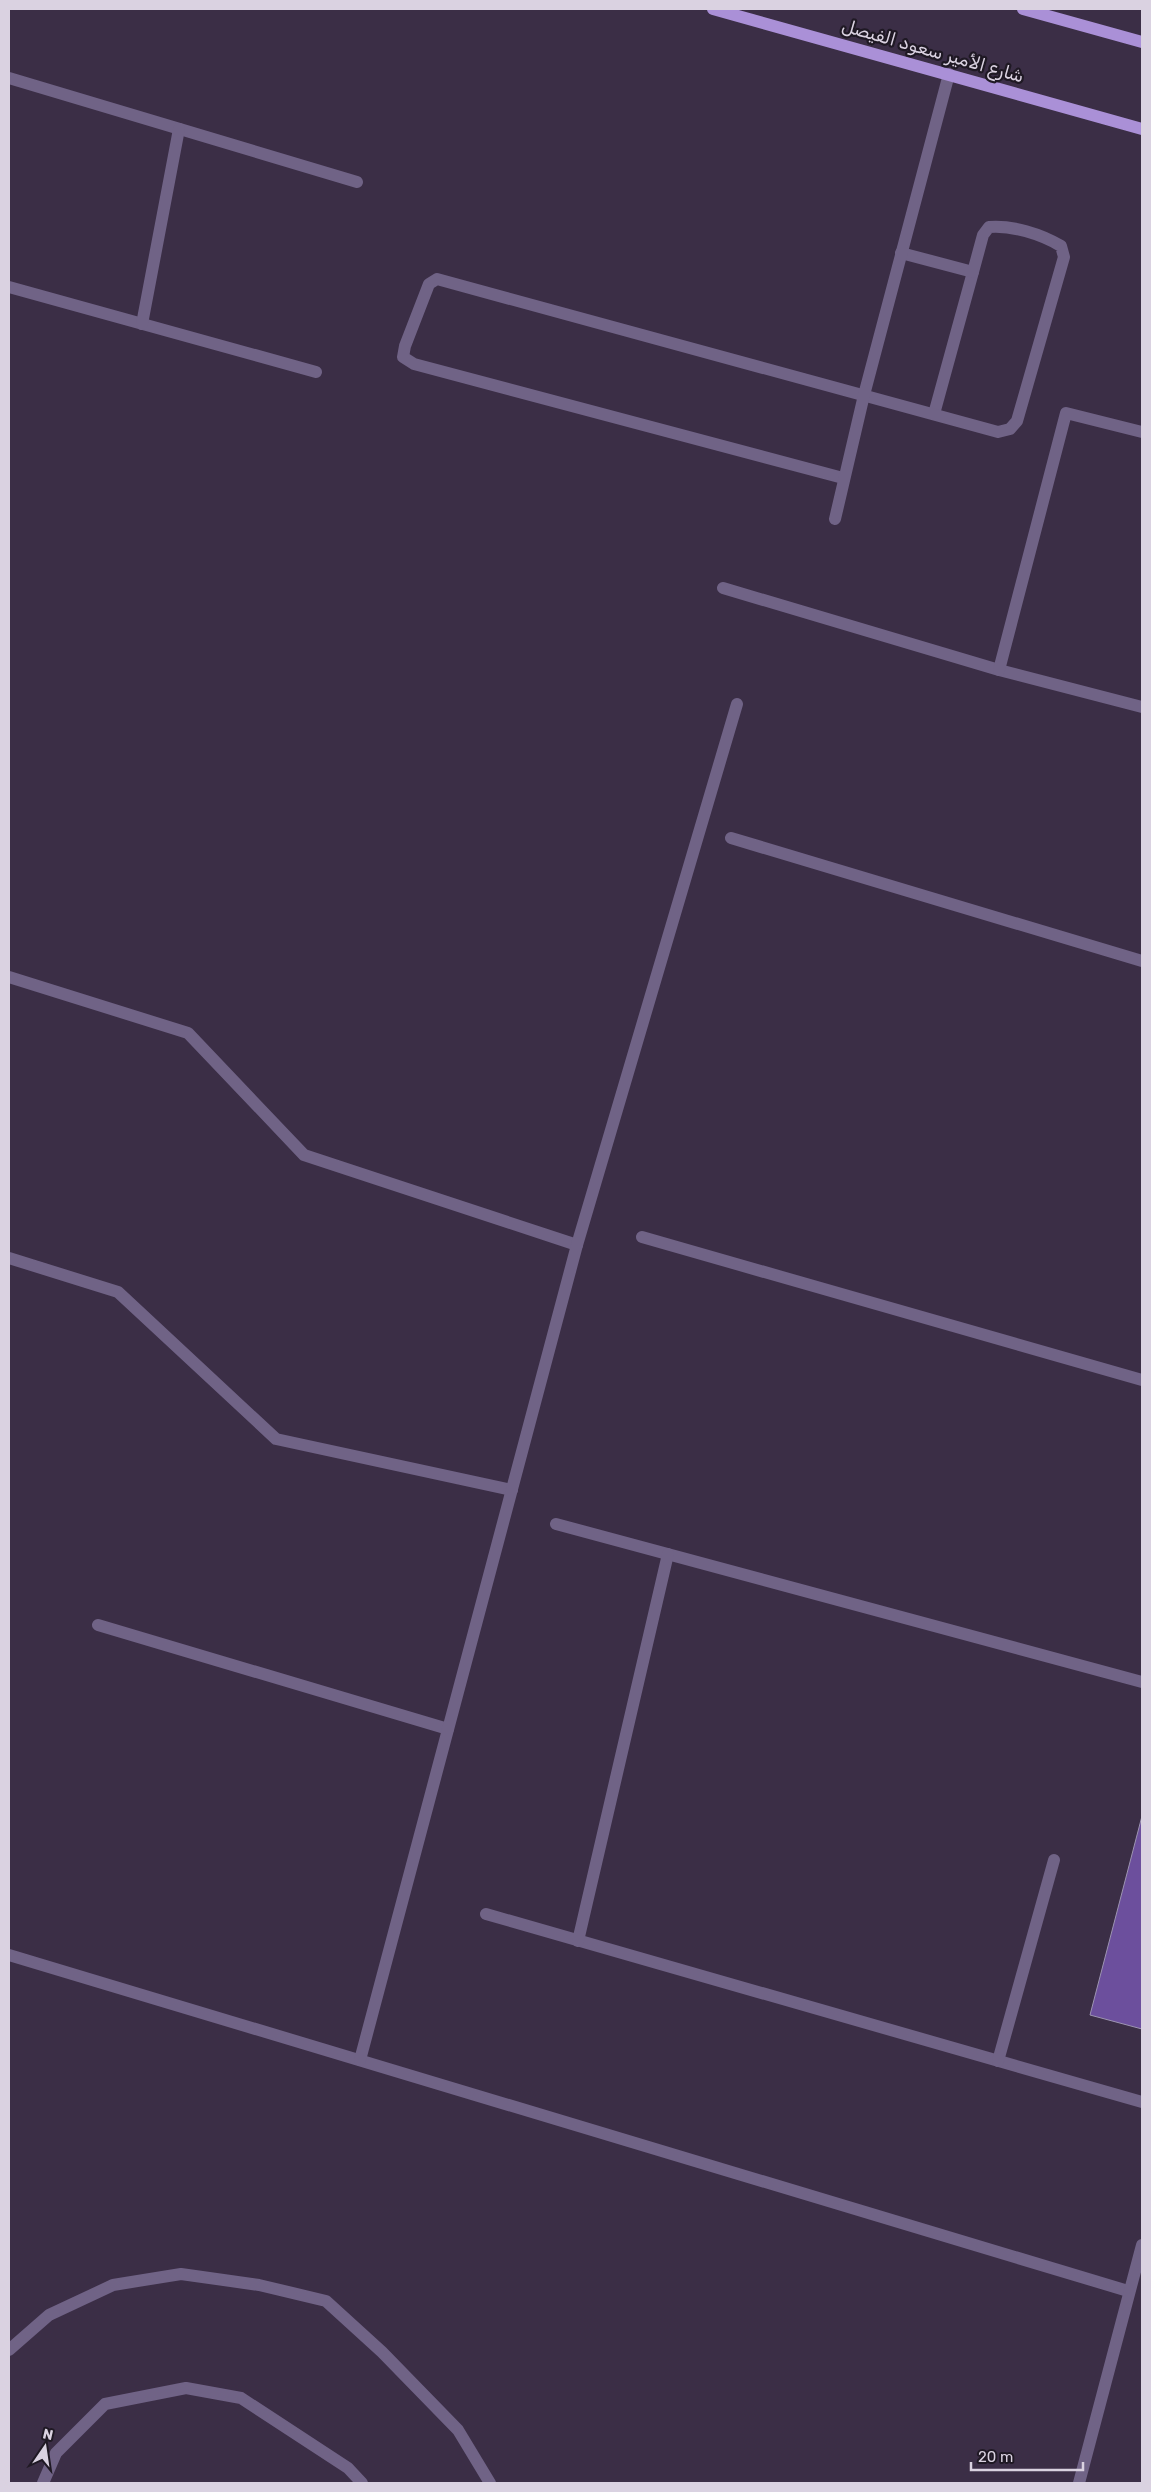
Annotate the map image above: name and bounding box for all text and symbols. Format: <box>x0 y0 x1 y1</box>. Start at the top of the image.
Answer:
street label: شارع الأمير سعود الفيصل <box>839 14 1027 88</box>
north arrow <box>20 2422 70 2472</box>
text: N <box>41 2425 55 2444</box>
scale bar <box>971 2440 1084 2472</box>
text: 20 m <box>978 2448 1013 2466</box>

